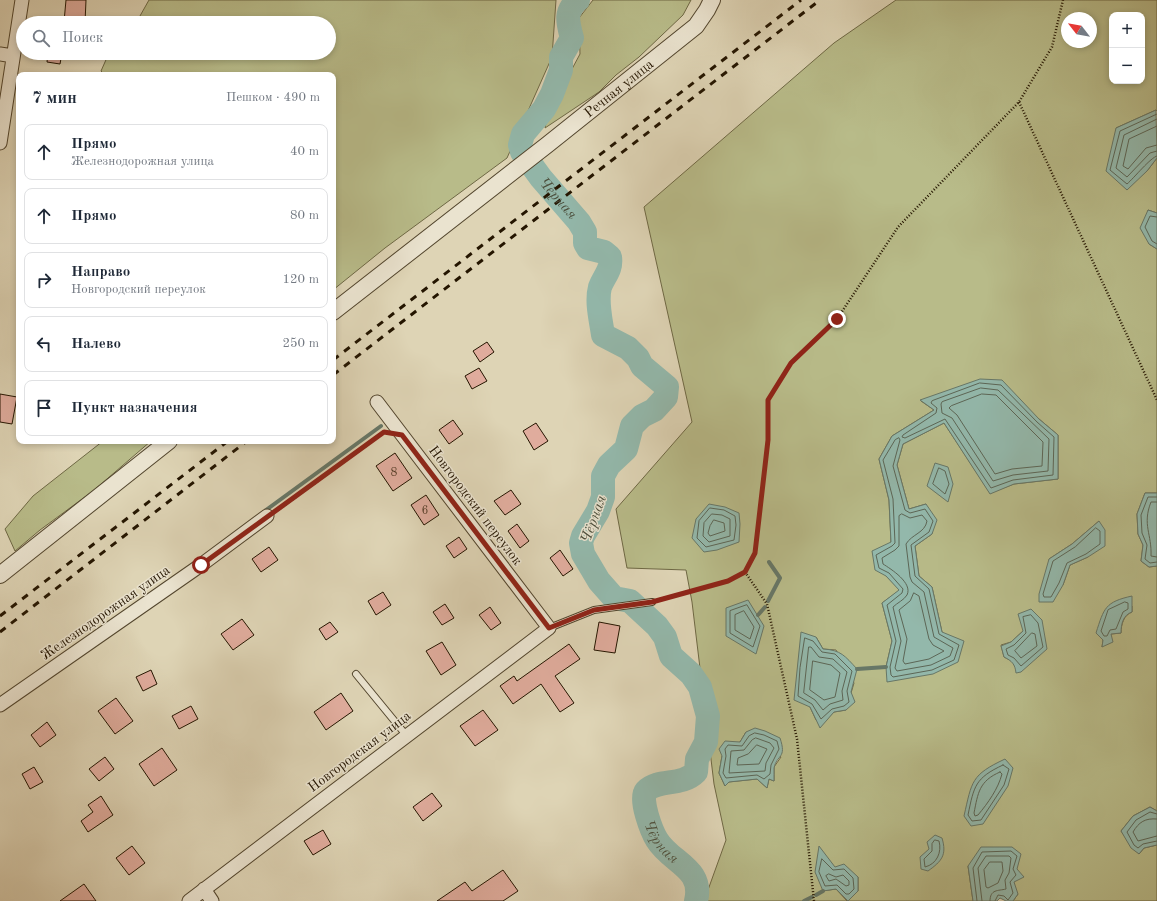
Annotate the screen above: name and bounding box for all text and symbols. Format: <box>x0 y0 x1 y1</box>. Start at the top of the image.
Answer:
north arrow <box>1061 12 1097 48</box>
map controls <box>1109 12 1145 84</box>
button: + <box>1109 12 1145 48</box>
search box <box>16 16 336 60</box>
icon: search <box>30 27 52 49</box>
text: Поиск <box>62 31 103 46</box>
button: − <box>1109 48 1145 84</box>
street label: Речная улица <box>582 57 656 120</box>
text: 7 мин <box>32 90 77 107</box>
text: Пешком · 490 m <box>226 91 320 104</box>
text: Прямо <box>71 137 117 152</box>
icon: ahead <box>33 141 55 163</box>
text: 40 m <box>290 145 319 158</box>
text: Железнодорожная улица <box>71 155 214 168</box>
water label: Чёрная <box>535 175 579 223</box>
icon: ahead <box>33 205 55 227</box>
text: Прямо <box>71 209 117 224</box>
text: 80 m <box>290 209 319 222</box>
text: Направо <box>71 265 130 280</box>
icon: right <box>33 269 55 291</box>
text: 120 m <box>282 273 319 286</box>
text: Новгородский переулок <box>71 283 206 296</box>
route end <box>828 310 846 328</box>
icon: left <box>33 333 55 355</box>
text: Налево <box>71 337 121 352</box>
text: 250 m <box>282 337 319 350</box>
icon: arrive <box>33 397 55 419</box>
text: Пункт назначения <box>71 401 198 416</box>
street label: Новгородский переулок <box>426 443 525 568</box>
house number: 8 <box>391 467 398 479</box>
water label: Чёрная <box>579 494 610 545</box>
house number: 6 <box>422 505 429 517</box>
route start <box>192 556 210 574</box>
street label: Железнодорожная улица <box>38 563 173 663</box>
street label: Новгородская улица <box>306 709 414 795</box>
water label: Чёрная <box>640 818 681 867</box>

